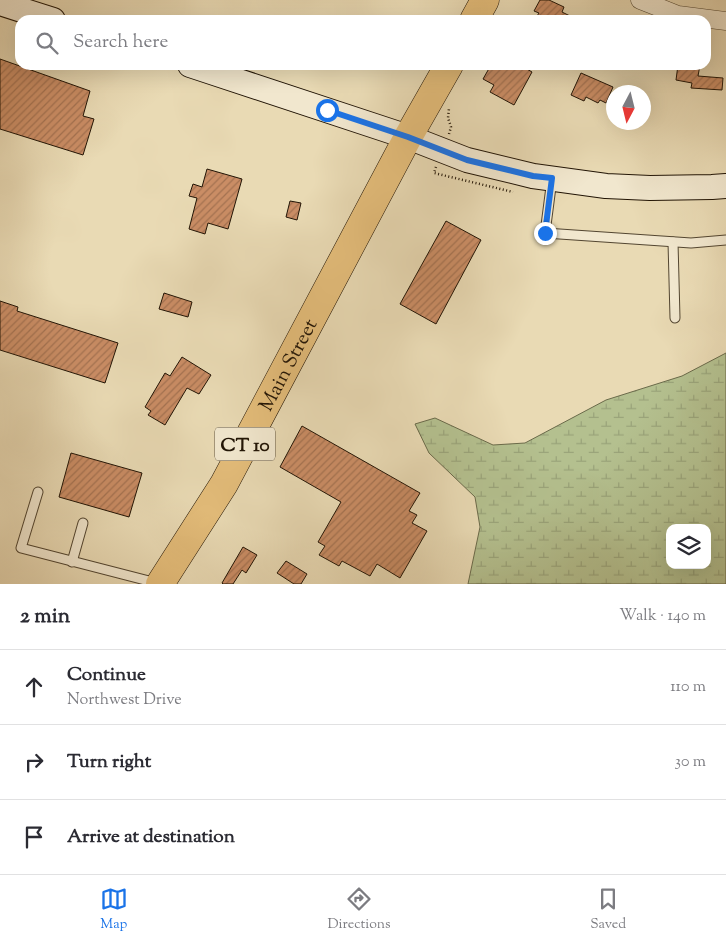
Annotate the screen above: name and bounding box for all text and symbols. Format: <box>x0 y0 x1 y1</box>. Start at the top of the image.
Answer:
search box <box>15 15 711 70</box>
icon: search <box>33 29 61 57</box>
text: Search here <box>73 29 168 56</box>
north arrow <box>606 85 651 130</box>
route start <box>316 99 339 122</box>
route end <box>534 222 557 245</box>
street label: Main Street <box>253 314 326 417</box>
road number: CT 10 <box>215 428 275 460</box>
map controls <box>666 524 711 569</box>
button: layers <box>666 524 711 569</box>
text: 2 min <box>20 602 70 632</box>
text: Walk · 140 m <box>619 605 706 628</box>
text: Continue <box>67 662 146 689</box>
icon: ahead <box>20 673 48 701</box>
text: 110 m <box>670 676 706 699</box>
text: Northwest Drive <box>67 689 182 712</box>
icon: right <box>20 748 48 776</box>
text: Turn right <box>67 749 151 776</box>
text: 30 m <box>675 751 706 774</box>
icon: arrive <box>20 823 48 851</box>
text: Arrive at destination <box>67 824 235 851</box>
tab: Map <box>100 885 128 935</box>
tab: Directions <box>327 885 391 935</box>
tab: Saved <box>590 885 626 935</box>

